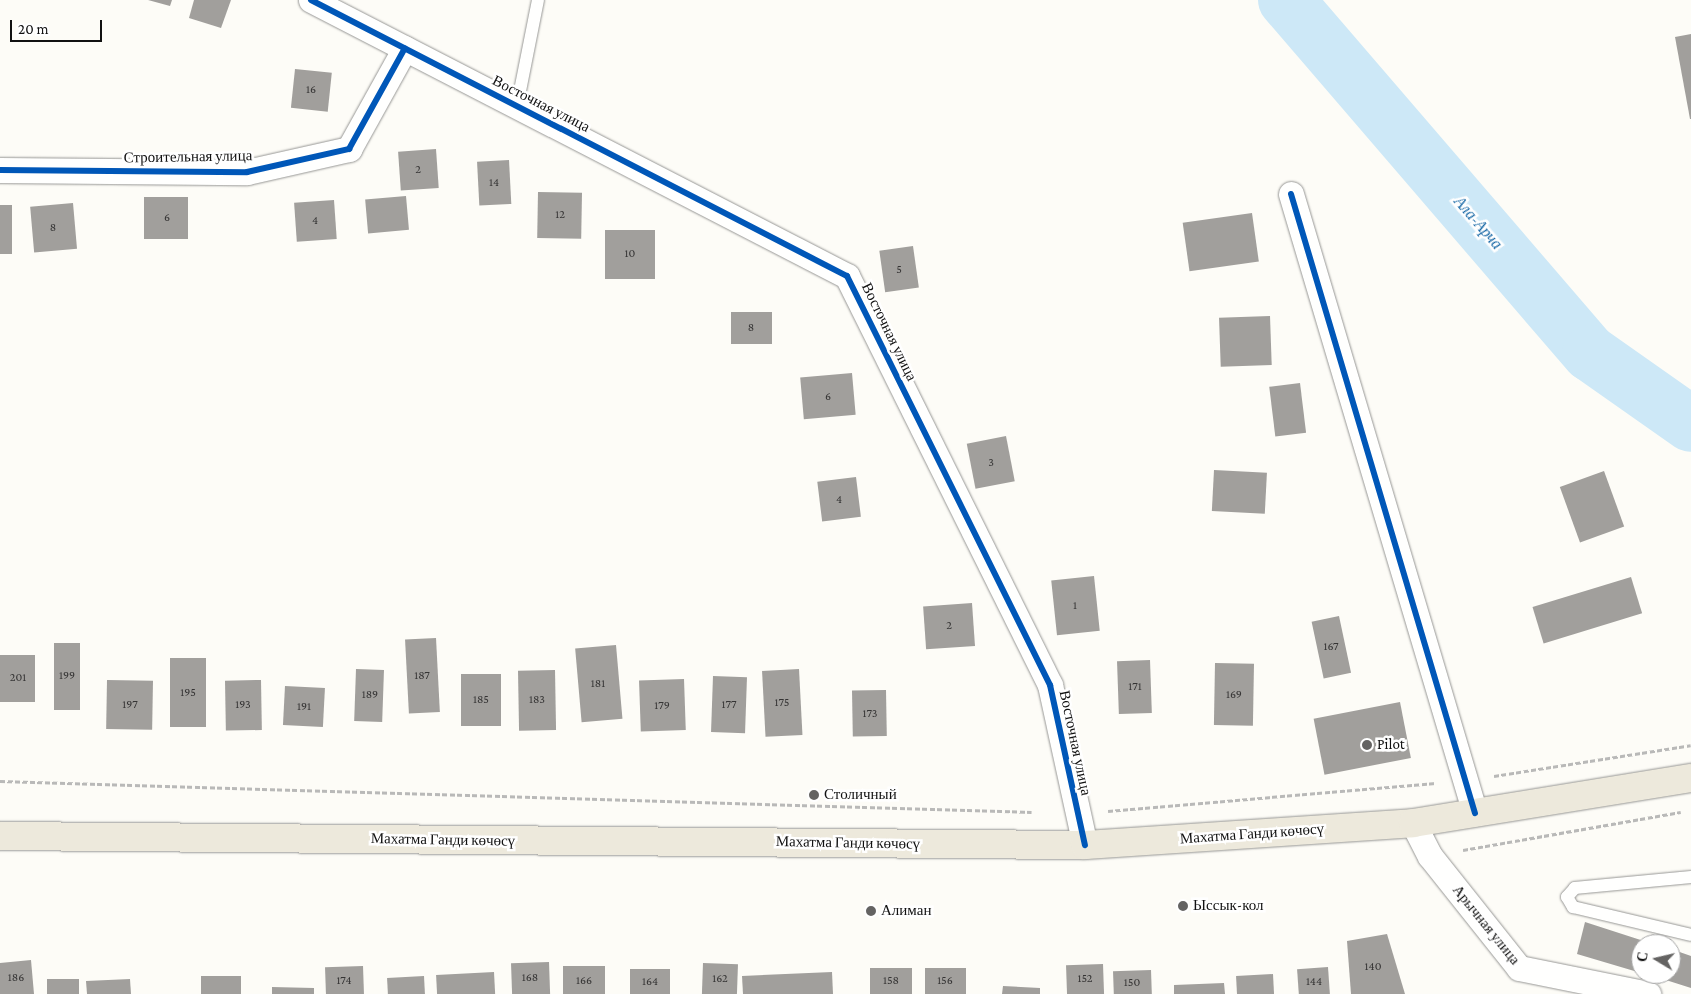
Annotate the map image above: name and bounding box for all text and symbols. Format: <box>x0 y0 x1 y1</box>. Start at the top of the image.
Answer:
scale bar <box>12 10 105 42</box>
text: 20 m <box>18 21 49 37</box>
street label: Восточная улица <box>489 72 593 136</box>
house number: 16 <box>306 83 316 97</box>
street label: Строительная улица <box>124 147 252 167</box>
house number: 2 <box>415 163 421 177</box>
house number: 14 <box>489 176 499 190</box>
water label: Ала-Арча <box>1450 193 1506 253</box>
house number: 12 <box>555 208 565 222</box>
house number: 6 <box>164 211 170 225</box>
house number: 4 <box>312 214 318 228</box>
house number: 8 <box>50 221 56 235</box>
house number: 10 <box>625 247 635 261</box>
house number: 5 <box>896 263 902 277</box>
street label: Восточная улица <box>857 280 921 384</box>
house number: 8 <box>748 321 754 335</box>
house number: 6 <box>825 390 831 404</box>
house number: 3 <box>988 456 994 470</box>
house number: 4 <box>836 493 842 507</box>
house number: 1 <box>1073 599 1077 613</box>
house number: 2 <box>946 619 952 633</box>
house number: 167 <box>1323 640 1339 654</box>
house number: 199 <box>59 669 75 683</box>
house number: 187 <box>414 669 430 683</box>
house number: 201 <box>10 671 26 685</box>
house number: 181 <box>591 677 605 691</box>
house number: 171 <box>1128 680 1142 694</box>
house number: 195 <box>180 686 196 700</box>
house number: 189 <box>362 688 378 702</box>
house number: 169 <box>1226 688 1242 702</box>
street label: Восточная улица <box>1055 689 1095 797</box>
house number: 185 <box>473 693 489 707</box>
house number: 183 <box>529 693 545 707</box>
house number: 175 <box>774 696 790 710</box>
house number: 197 <box>122 698 138 712</box>
house number: 193 <box>235 698 251 712</box>
house number: 177 <box>721 698 737 712</box>
house number: 179 <box>654 699 670 713</box>
house number: 191 <box>297 700 311 714</box>
house number: 173 <box>862 707 878 721</box>
place label: Pilot <box>1377 736 1405 754</box>
marker: Pilot <box>1361 739 1373 751</box>
place label: Столичный <box>824 786 897 804</box>
marker: Столичный <box>808 789 820 801</box>
street label: Махатма Ганди көчөсү <box>1179 820 1325 848</box>
street label: Махатма Ганди көчөсү <box>371 830 515 850</box>
street label: Махатма Ганди көчөсү <box>776 833 920 853</box>
street label: Арычная улица <box>1448 881 1524 969</box>
place label: Ыссык-кол <box>1193 897 1264 915</box>
marker: Ыссык-кол <box>1177 900 1189 912</box>
place label: Алиман <box>881 902 931 920</box>
marker: Алиман <box>865 905 877 917</box>
north arrow <box>1631 934 1681 984</box>
text: С <box>1633 951 1651 963</box>
house number: 140 <box>1365 960 1381 974</box>
house number: 186 <box>8 971 24 985</box>
house number: 168 <box>522 971 538 985</box>
house number: 162 <box>712 972 728 986</box>
house number: 152 <box>1077 972 1093 986</box>
house number: 174 <box>336 974 352 988</box>
house number: 166 <box>576 974 592 988</box>
house number: 158 <box>883 974 899 988</box>
house number: 156 <box>937 974 953 988</box>
house number: 164 <box>642 975 658 989</box>
house number: 144 <box>1306 975 1322 989</box>
house number: 150 <box>1124 976 1140 990</box>

